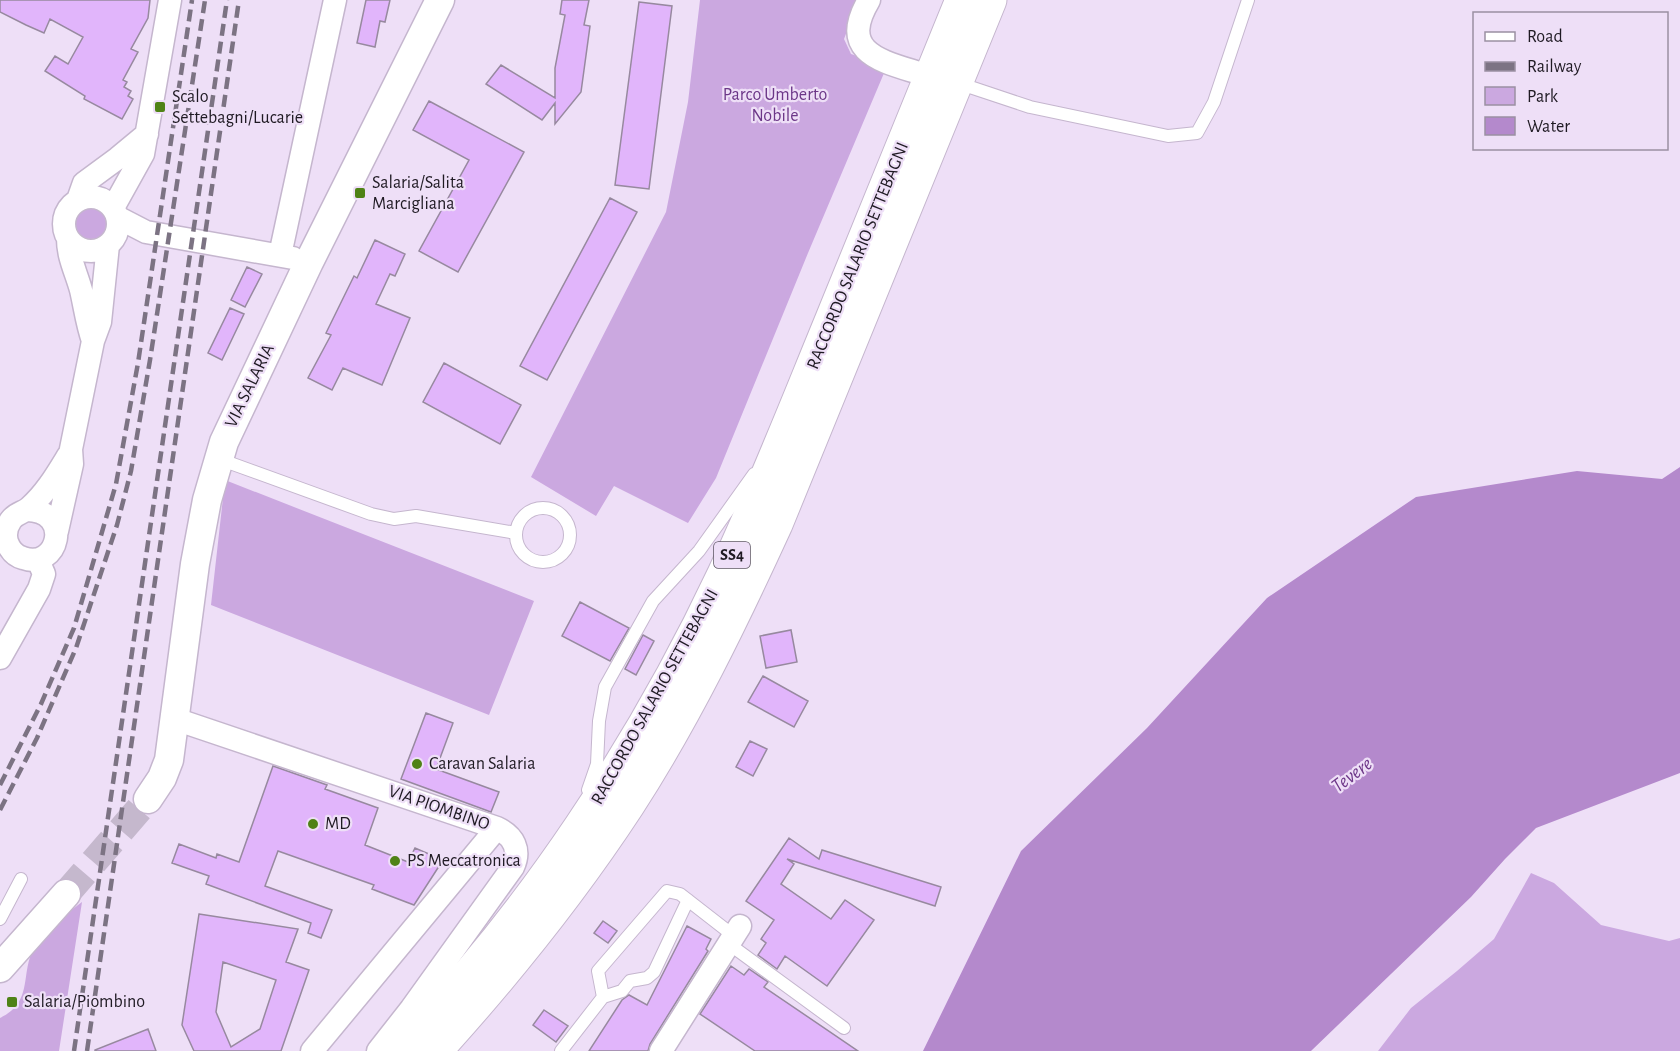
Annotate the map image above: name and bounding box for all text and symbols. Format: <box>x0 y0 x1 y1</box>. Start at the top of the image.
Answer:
legend <box>1473 12 1668 150</box>
text: Road <box>1527 28 1563 46</box>
text: Railway <box>1527 58 1582 76</box>
park label: Parco Umberto Nobile <box>723 86 827 125</box>
place label: Scalo Settebagni/Lucarie <box>172 88 303 127</box>
text: Park <box>1527 88 1559 106</box>
marker: Scalo Settebagni/Lucarie <box>153 100 167 114</box>
text: Water <box>1527 118 1570 136</box>
street label: RACCORDO SALARIO SETTEBAGNI <box>804 140 912 372</box>
place label: Salaria/Salita Marcigliana <box>372 174 464 213</box>
marker: Salaria/Salita Marcigliana <box>353 186 367 200</box>
street label: VIA SALARIA <box>222 341 278 431</box>
road number: SS4 <box>714 542 750 568</box>
street label: RACCORDO SALARIO SETTEBAGNI <box>588 586 722 808</box>
water label: Tevere <box>1328 753 1376 797</box>
place label: Caravan Salaria <box>429 755 535 773</box>
marker: Caravan Salaria <box>410 757 424 771</box>
street label: VIA PIOMBINO <box>386 782 492 834</box>
place label: MD <box>325 815 351 833</box>
marker: MD <box>306 817 320 831</box>
place label: PS Meccatronica <box>407 852 521 870</box>
marker: PS Meccatronica <box>388 854 402 868</box>
place label: Salaria/Piombino <box>24 993 145 1011</box>
marker: Salaria/Piombino <box>5 995 19 1009</box>

